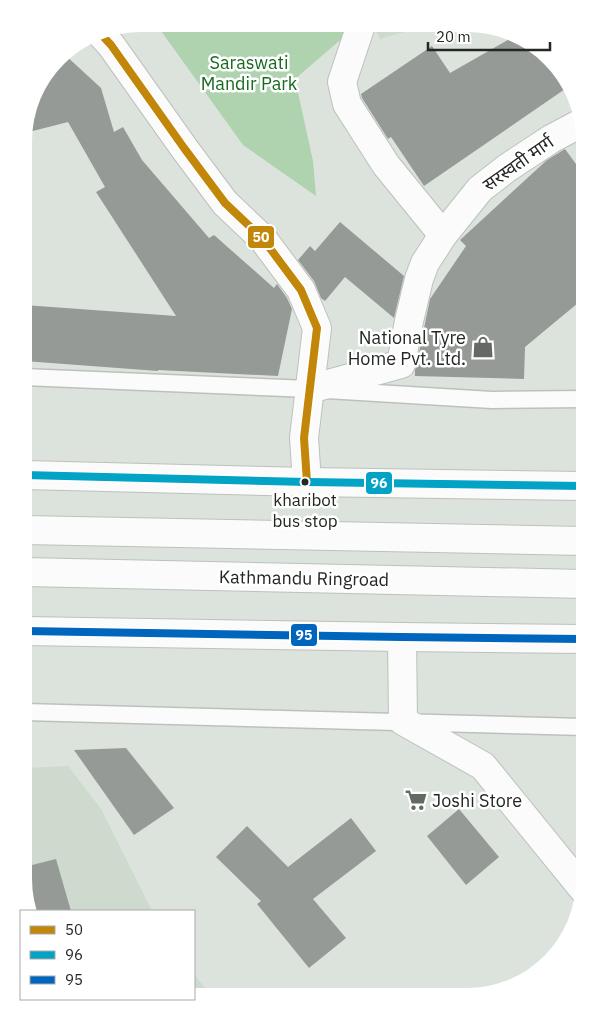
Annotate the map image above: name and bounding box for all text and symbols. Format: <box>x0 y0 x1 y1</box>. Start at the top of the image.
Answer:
scale bar <box>428 20 550 52</box>
text: 20 m <box>436 27 471 46</box>
park label: Saraswati Mandir Park <box>201 51 298 95</box>
street label: सरस्वती मार्ग <box>478 130 559 196</box>
line badge: 50 <box>247 225 275 249</box>
text: 50 <box>253 228 269 246</box>
place label: National Tyre Home Pvt. Ltd. <box>348 326 466 370</box>
shop icon: National Tyre Home Pvt. Ltd. <box>470 334 496 360</box>
line badge: 96 <box>365 471 393 495</box>
text: 96 <box>371 474 387 492</box>
marker: kharibot bus stop <box>300 477 310 487</box>
place label: kharibot bus stop <box>272 489 338 532</box>
street label: Kathmandu Ringroad <box>219 565 389 591</box>
line badge: 95 <box>290 623 318 647</box>
text: 95 <box>296 626 312 644</box>
supermarket icon: Joshi Store <box>403 787 429 813</box>
place label: Joshi Store <box>432 789 522 812</box>
legend <box>20 910 195 1000</box>
text: 50 <box>65 920 83 939</box>
text: 96 <box>65 945 83 964</box>
text: 95 <box>65 970 83 989</box>

